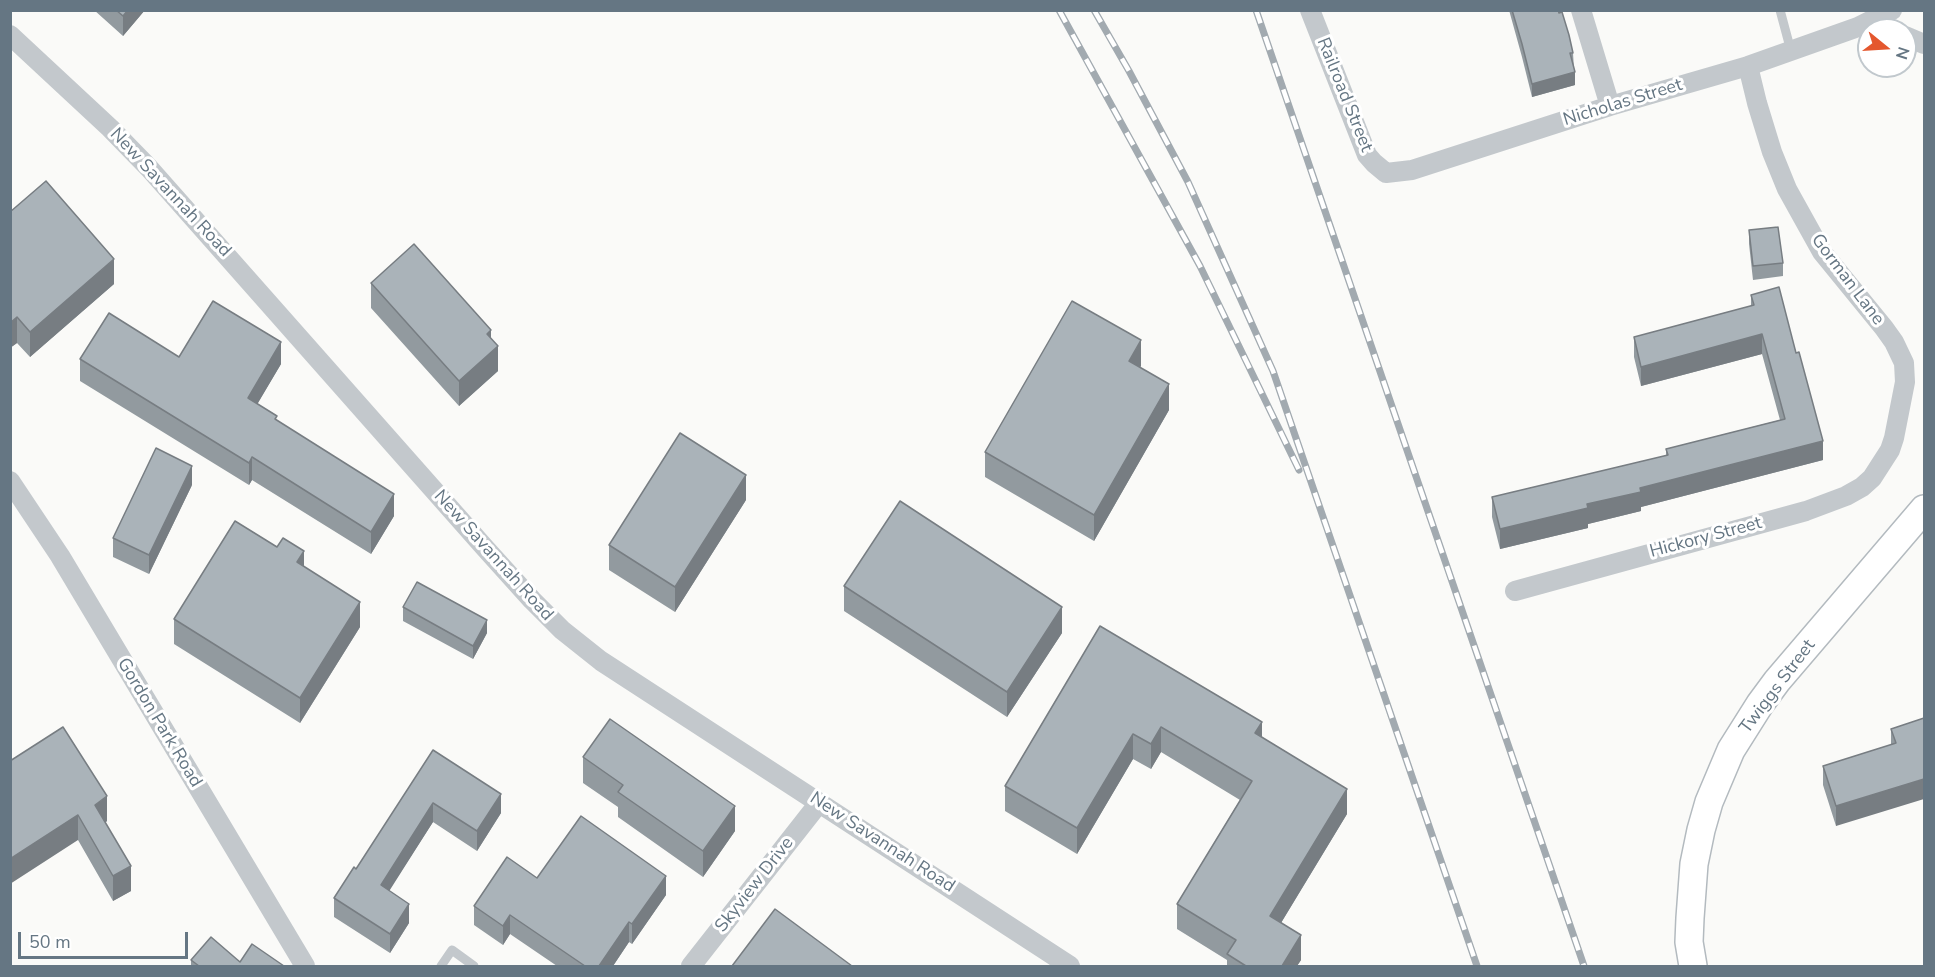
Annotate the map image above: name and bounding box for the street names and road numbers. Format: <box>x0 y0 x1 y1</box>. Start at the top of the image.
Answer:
street label: Railroad Street <box>1311 35 1377 155</box>
street label: Nicholas Street <box>1561 75 1685 131</box>
street label: New Savannah Road <box>105 124 235 262</box>
street label: Gorman Lane <box>1806 230 1888 330</box>
street label: New Savannah Road <box>429 486 557 626</box>
street label: Hickory Street <box>1648 513 1764 563</box>
street label: Twiggs Street <box>1736 636 1820 738</box>
street label: Gordon Park Road <box>112 654 206 792</box>
street label: New Savannah Road <box>805 788 959 898</box>
street label: Skyview Drive <box>711 833 799 937</box>

